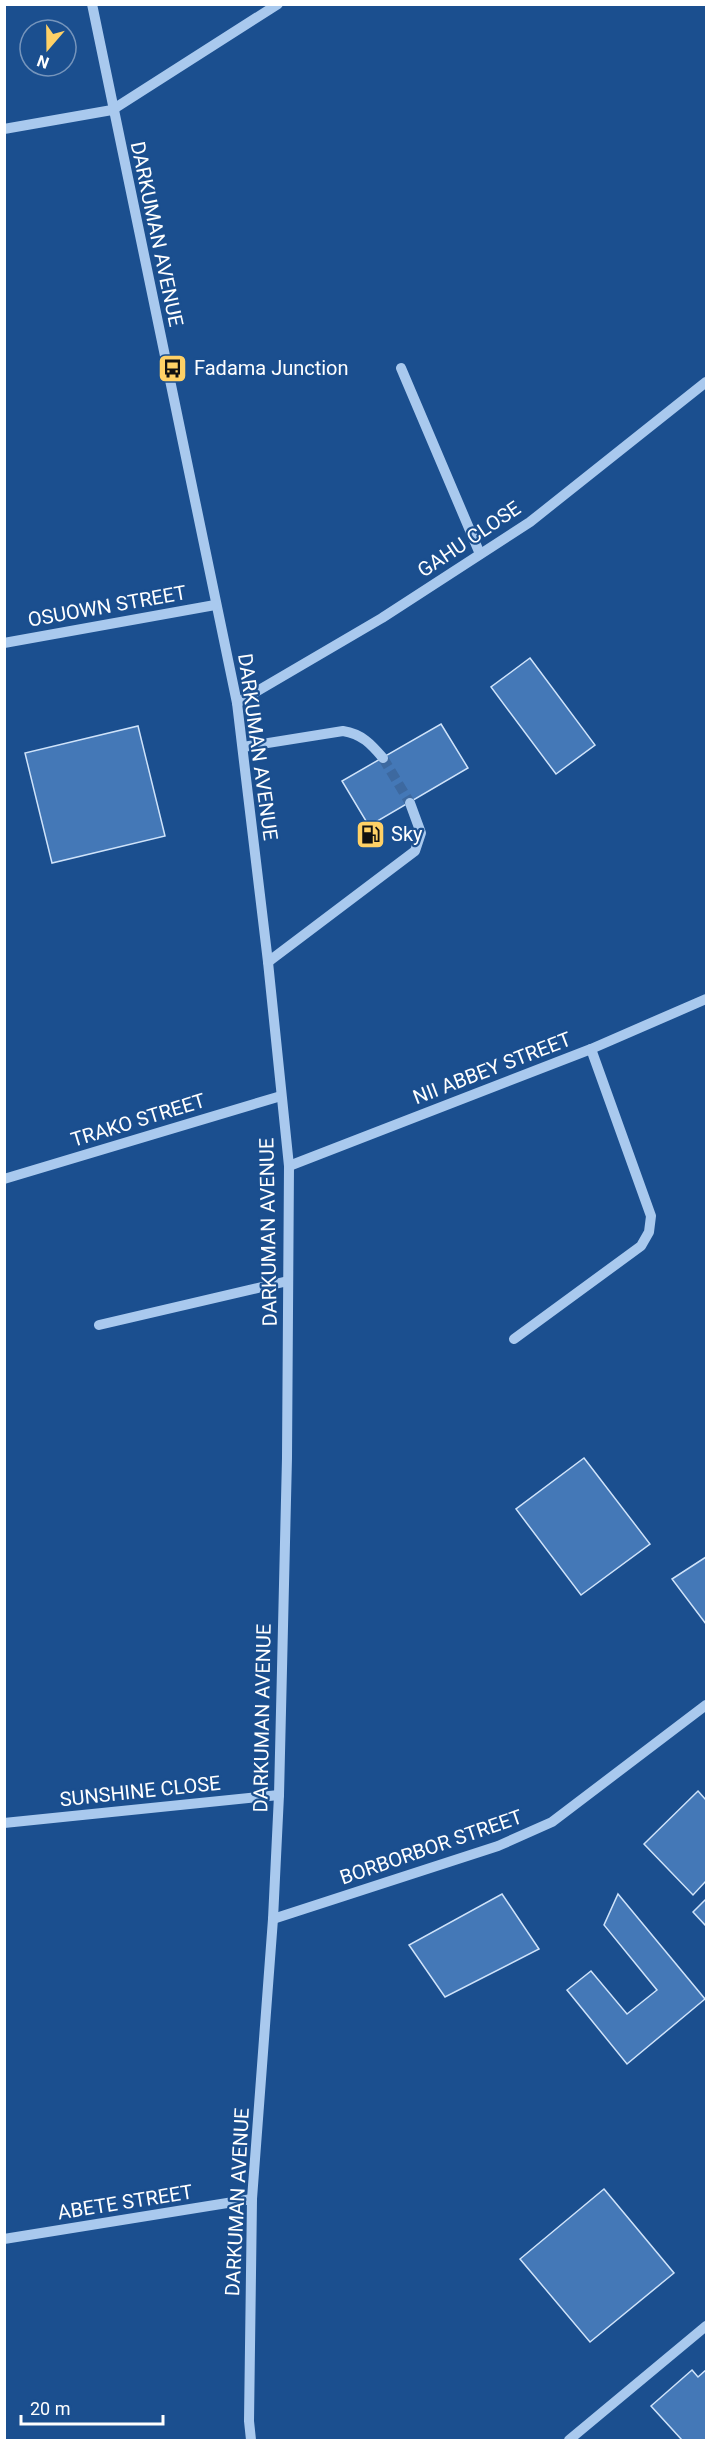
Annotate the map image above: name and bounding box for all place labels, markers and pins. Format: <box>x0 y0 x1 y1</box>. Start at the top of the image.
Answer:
bus stop icon: Fadama Junction <box>157 352 189 384</box>
place label: Fadama Junction <box>194 356 349 380</box>
fuel station icon: Sky <box>354 818 386 850</box>
place label: Sky <box>391 822 423 846</box>

